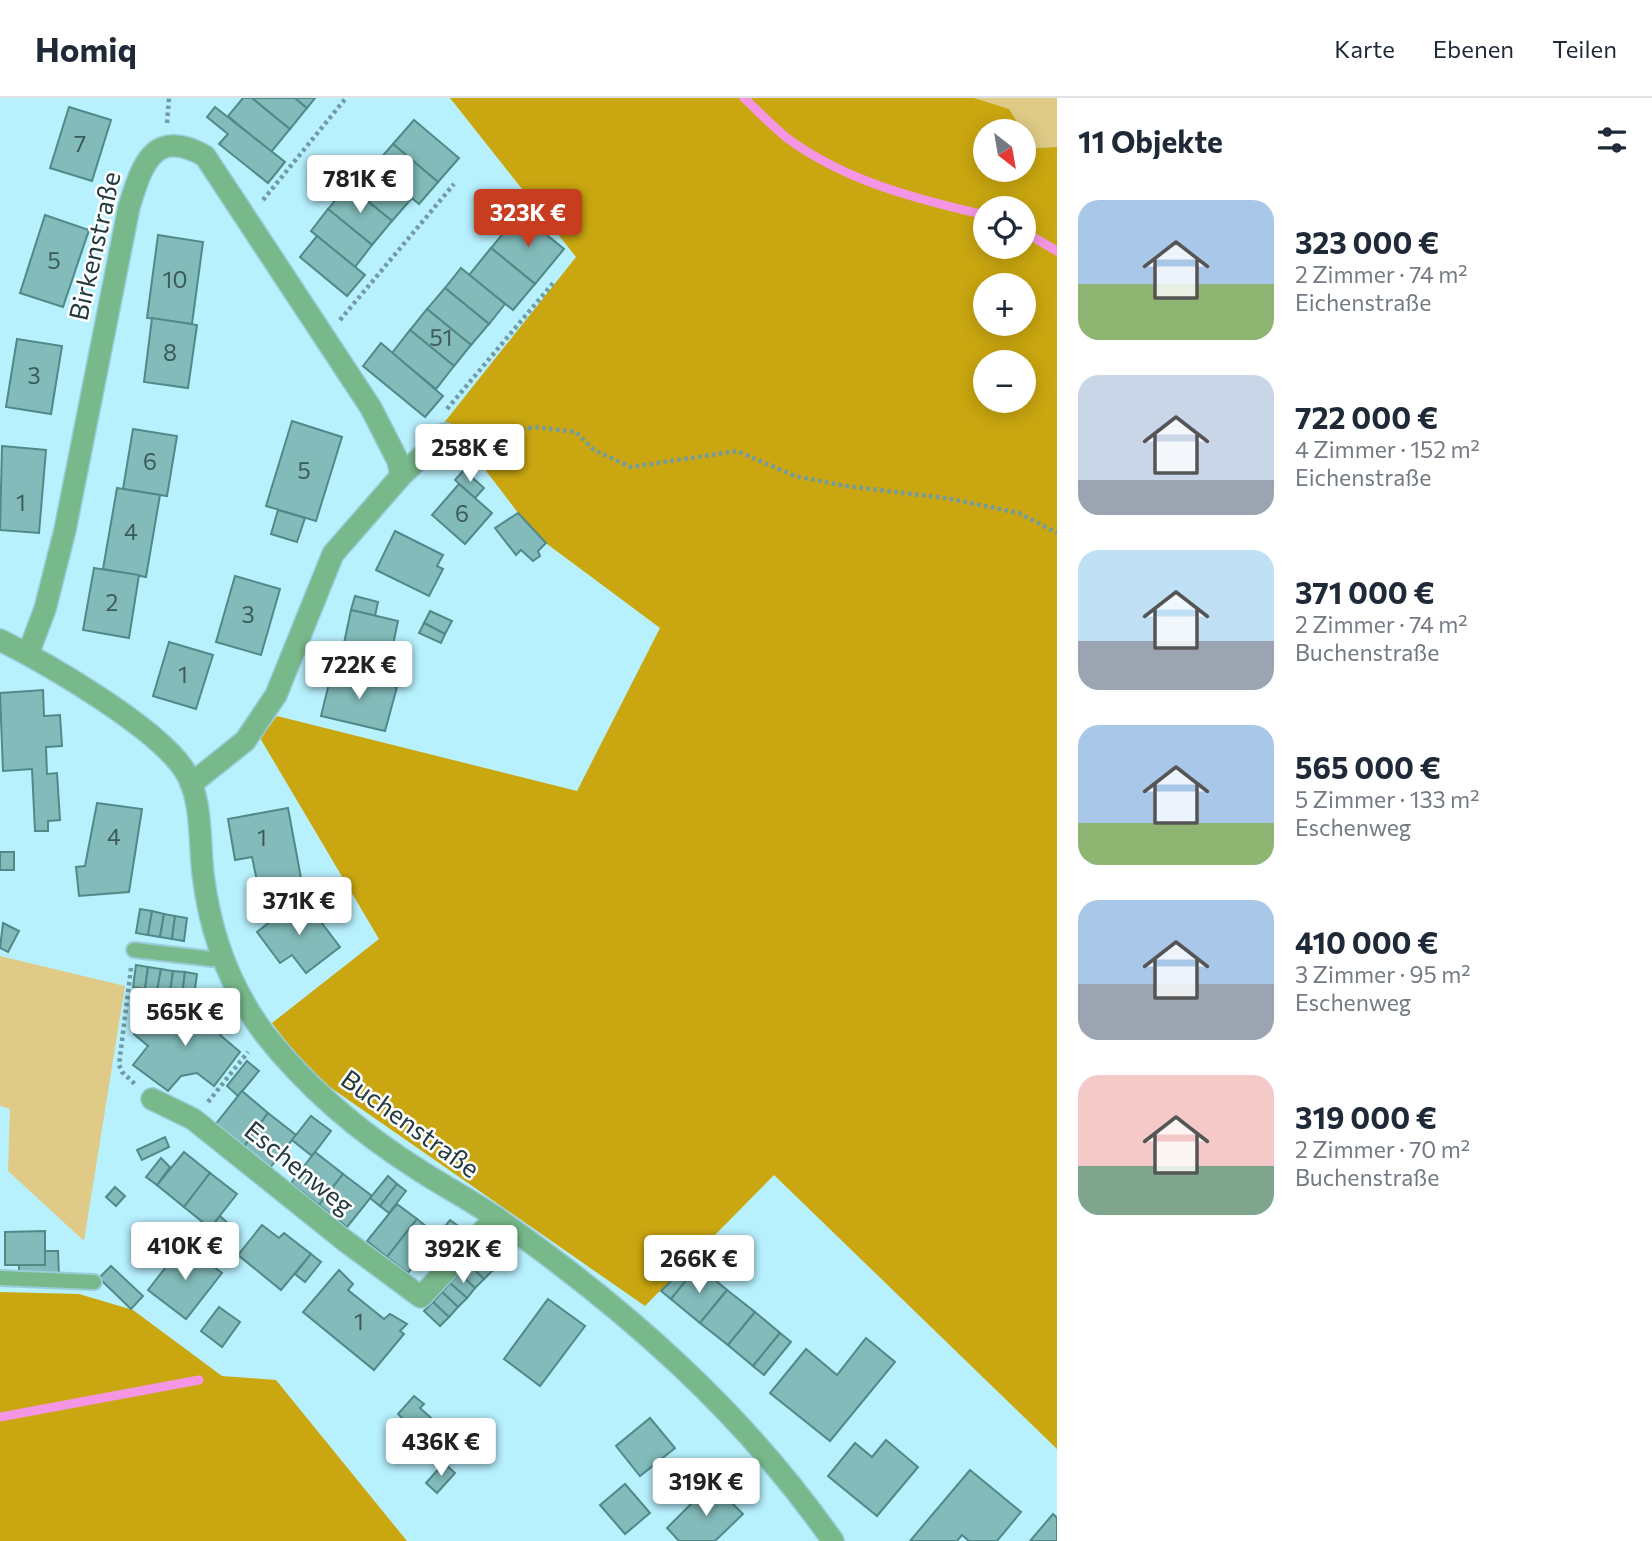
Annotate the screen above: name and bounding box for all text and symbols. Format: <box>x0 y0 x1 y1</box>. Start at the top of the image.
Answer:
text: Homiq <box>35 28 137 69</box>
text: Karte <box>1334 34 1395 63</box>
text: Ebenen <box>1433 34 1514 63</box>
text: Teilen <box>1552 34 1617 63</box>
north arrow <box>973 119 1036 182</box>
map controls <box>973 119 1036 413</box>
icon: filters <box>1593 121 1631 159</box>
text: 11 Objekte <box>1078 122 1223 159</box>
house number: 7 <box>74 129 86 157</box>
pin: 781K € <box>303 156 417 215</box>
text: 781K € <box>323 164 397 192</box>
street label: Birkenstraße <box>61 168 126 323</box>
pin: 323K € <box>471 190 585 249</box>
button: locate <box>973 196 1036 259</box>
text: 323K € <box>490 198 566 226</box>
text: 323 000 € <box>1295 223 1439 260</box>
icon: home <box>1134 228 1218 312</box>
house number: 5 <box>47 246 61 274</box>
text: 2 Zimmer · 74 m² <box>1295 260 1468 288</box>
house number: 10 <box>163 265 187 293</box>
button: + <box>973 273 1036 336</box>
text: Eichenstraße <box>1295 288 1431 316</box>
house number: 51 <box>429 323 453 351</box>
house number: 8 <box>163 338 177 366</box>
button: − <box>973 350 1036 413</box>
house number: 3 <box>27 361 41 389</box>
text: 722 000 € <box>1295 398 1438 435</box>
icon: home <box>1134 403 1218 487</box>
pin: 258K € <box>413 424 527 484</box>
text: 258K € <box>431 433 509 461</box>
text: 4 Zimmer · 152 m² <box>1295 435 1480 463</box>
house number: 6 <box>143 447 157 475</box>
house number: 5 <box>297 456 311 484</box>
text: Eichenstraße <box>1295 463 1431 491</box>
house number: 1 <box>16 488 26 516</box>
house number: 6 <box>455 499 469 527</box>
house number: 4 <box>124 517 138 545</box>
text: 371 000 € <box>1295 573 1435 610</box>
icon: home <box>1134 578 1218 662</box>
house number: 2 <box>106 588 118 616</box>
house number: 3 <box>241 600 255 628</box>
text: 2 Zimmer · 74 m² <box>1295 610 1468 638</box>
text: Buchenstraße <box>1295 638 1439 666</box>
pin: 722K € <box>302 642 416 701</box>
text: 722K € <box>321 650 397 678</box>
house number: 1 <box>178 660 188 688</box>
text: 565 000 € <box>1295 748 1441 785</box>
icon: home <box>1134 753 1218 837</box>
text: 5 Zimmer · 133 m² <box>1295 785 1479 813</box>
text: Eschenweg <box>1295 813 1411 841</box>
house number: 4 <box>107 822 121 850</box>
house number: 1 <box>257 823 267 851</box>
pin: 371K € <box>242 878 356 937</box>
text: 371K € <box>263 886 335 914</box>
text: 410 000 € <box>1295 923 1438 960</box>
icon: home <box>1134 928 1218 1012</box>
text: 3 Zimmer · 95 m² <box>1295 960 1470 988</box>
pin: 565K € <box>128 988 242 1048</box>
text: Eschenweg <box>1295 988 1411 1016</box>
text: 565K € <box>146 997 224 1025</box>
street label: Buchenstraße <box>336 1062 486 1183</box>
text: 319 000 € <box>1295 1098 1437 1135</box>
icon: home <box>1134 1103 1218 1187</box>
street label: Eschenweg <box>239 1113 361 1220</box>
text: 2 Zimmer · 70 m² <box>1295 1135 1470 1163</box>
text: Buchenstraße <box>1295 1163 1439 1191</box>
pin: 410K € <box>128 1222 242 1282</box>
pin: 392K € <box>406 1226 520 1285</box>
text: 410K € <box>147 1231 223 1259</box>
text: 392K € <box>424 1234 502 1262</box>
pin: 266K € <box>642 1236 756 1295</box>
text: 266K € <box>660 1244 738 1272</box>
house number: 1 <box>354 1307 364 1335</box>
pin: 436K € <box>384 1418 498 1478</box>
text: 436K € <box>402 1427 480 1455</box>
pin: 319K € <box>649 1458 763 1518</box>
text: 319K € <box>669 1467 743 1495</box>

